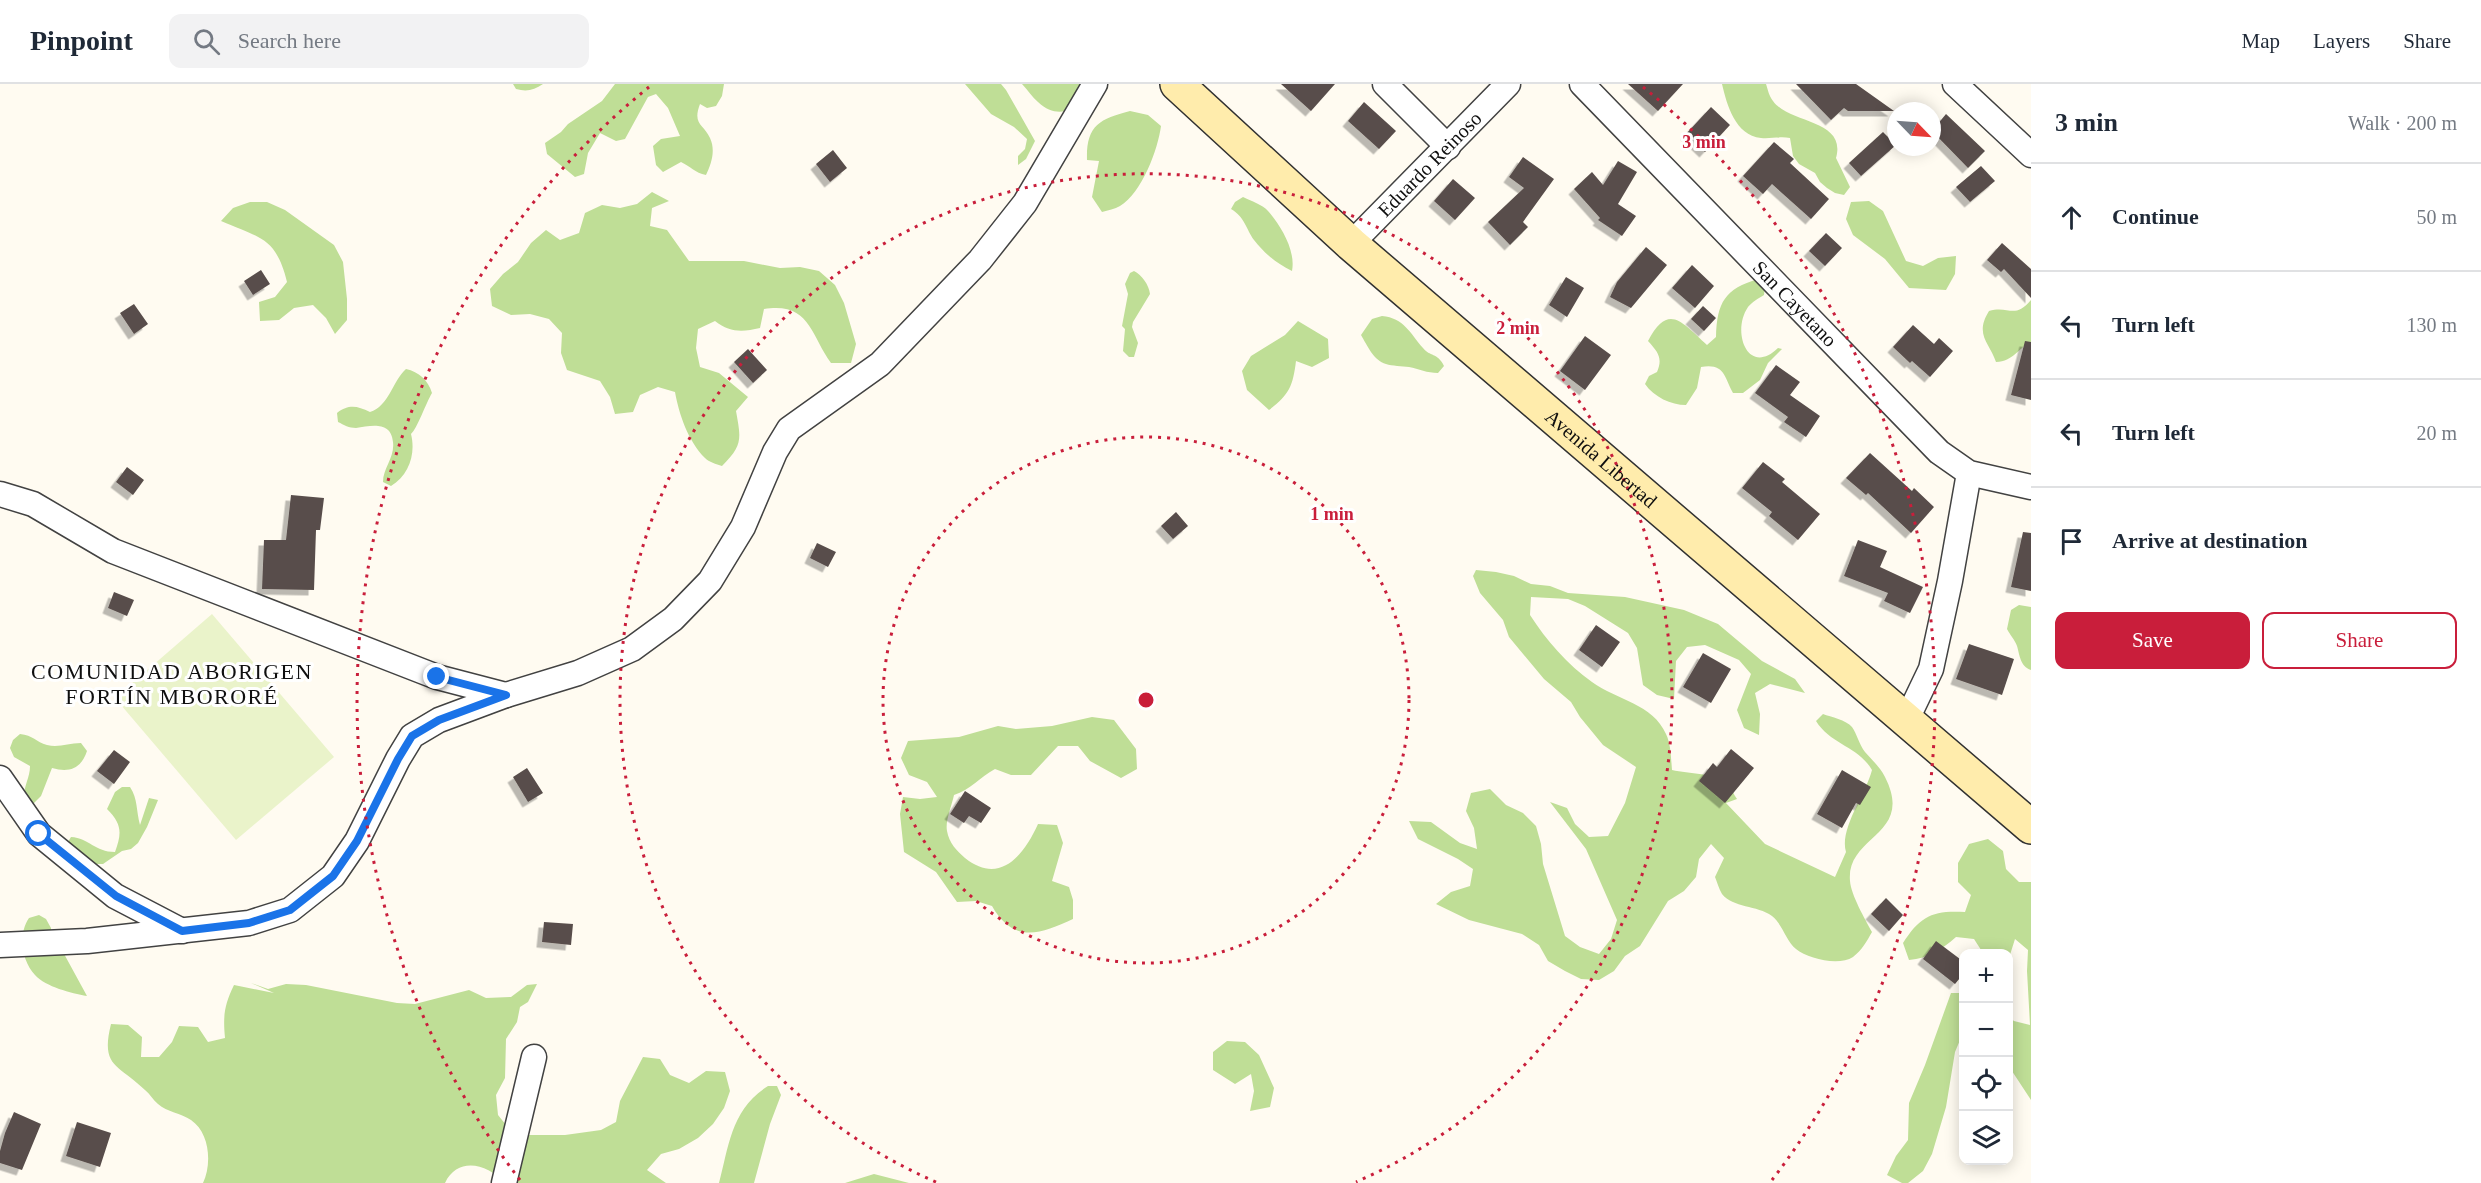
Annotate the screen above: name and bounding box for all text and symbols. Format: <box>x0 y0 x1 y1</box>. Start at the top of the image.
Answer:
search box <box>169 14 589 68</box>
text: Pinpoint <box>30 25 133 56</box>
icon: search <box>190 25 223 58</box>
text: Search here <box>238 28 341 53</box>
text: Map <box>2242 29 2280 53</box>
text: Layers <box>2313 29 2370 53</box>
text: Share <box>2403 29 2451 53</box>
north arrow <box>1887 102 1941 156</box>
street label: Eduardo Reinoso <box>1373 107 1486 221</box>
text: 3 min <box>2055 108 2118 137</box>
text: Walk · 200 m <box>2348 112 2457 134</box>
text: 3 min <box>1682 132 1726 152</box>
icon: ahead <box>2055 201 2088 234</box>
text: Continue <box>2112 204 2199 229</box>
text: 50 m <box>2416 206 2457 228</box>
street label: San Cayetano <box>1749 256 1841 351</box>
icon: left <box>2055 309 2088 342</box>
text: Turn left <box>2112 312 2195 337</box>
text: 130 m <box>2406 314 2457 336</box>
text: 2 min <box>1496 318 1540 338</box>
street label: Avenida Libertad <box>1541 405 1661 512</box>
icon: left <box>2055 417 2088 450</box>
text: Turn left <box>2112 420 2195 445</box>
text: 20 m <box>2416 422 2457 444</box>
text: 1 min <box>1310 504 1354 524</box>
icon: arrive <box>2055 525 2088 558</box>
text: Arrive at destination <box>2112 528 2308 553</box>
button: Save <box>2055 612 2250 669</box>
button: Share <box>2262 612 2457 669</box>
district label: COMUNIDAD ABORIGEN FORTÍN MBORORÉ <box>31 659 313 709</box>
route end <box>423 663 449 689</box>
centre of rings <box>1136 690 1156 710</box>
route start <box>25 820 51 846</box>
map controls <box>1959 949 2013 1165</box>
button: + <box>1959 949 2013 1003</box>
button: − <box>1959 1003 2013 1057</box>
button: locate <box>1959 1057 2013 1111</box>
button: layers <box>1959 1111 2013 1165</box>

